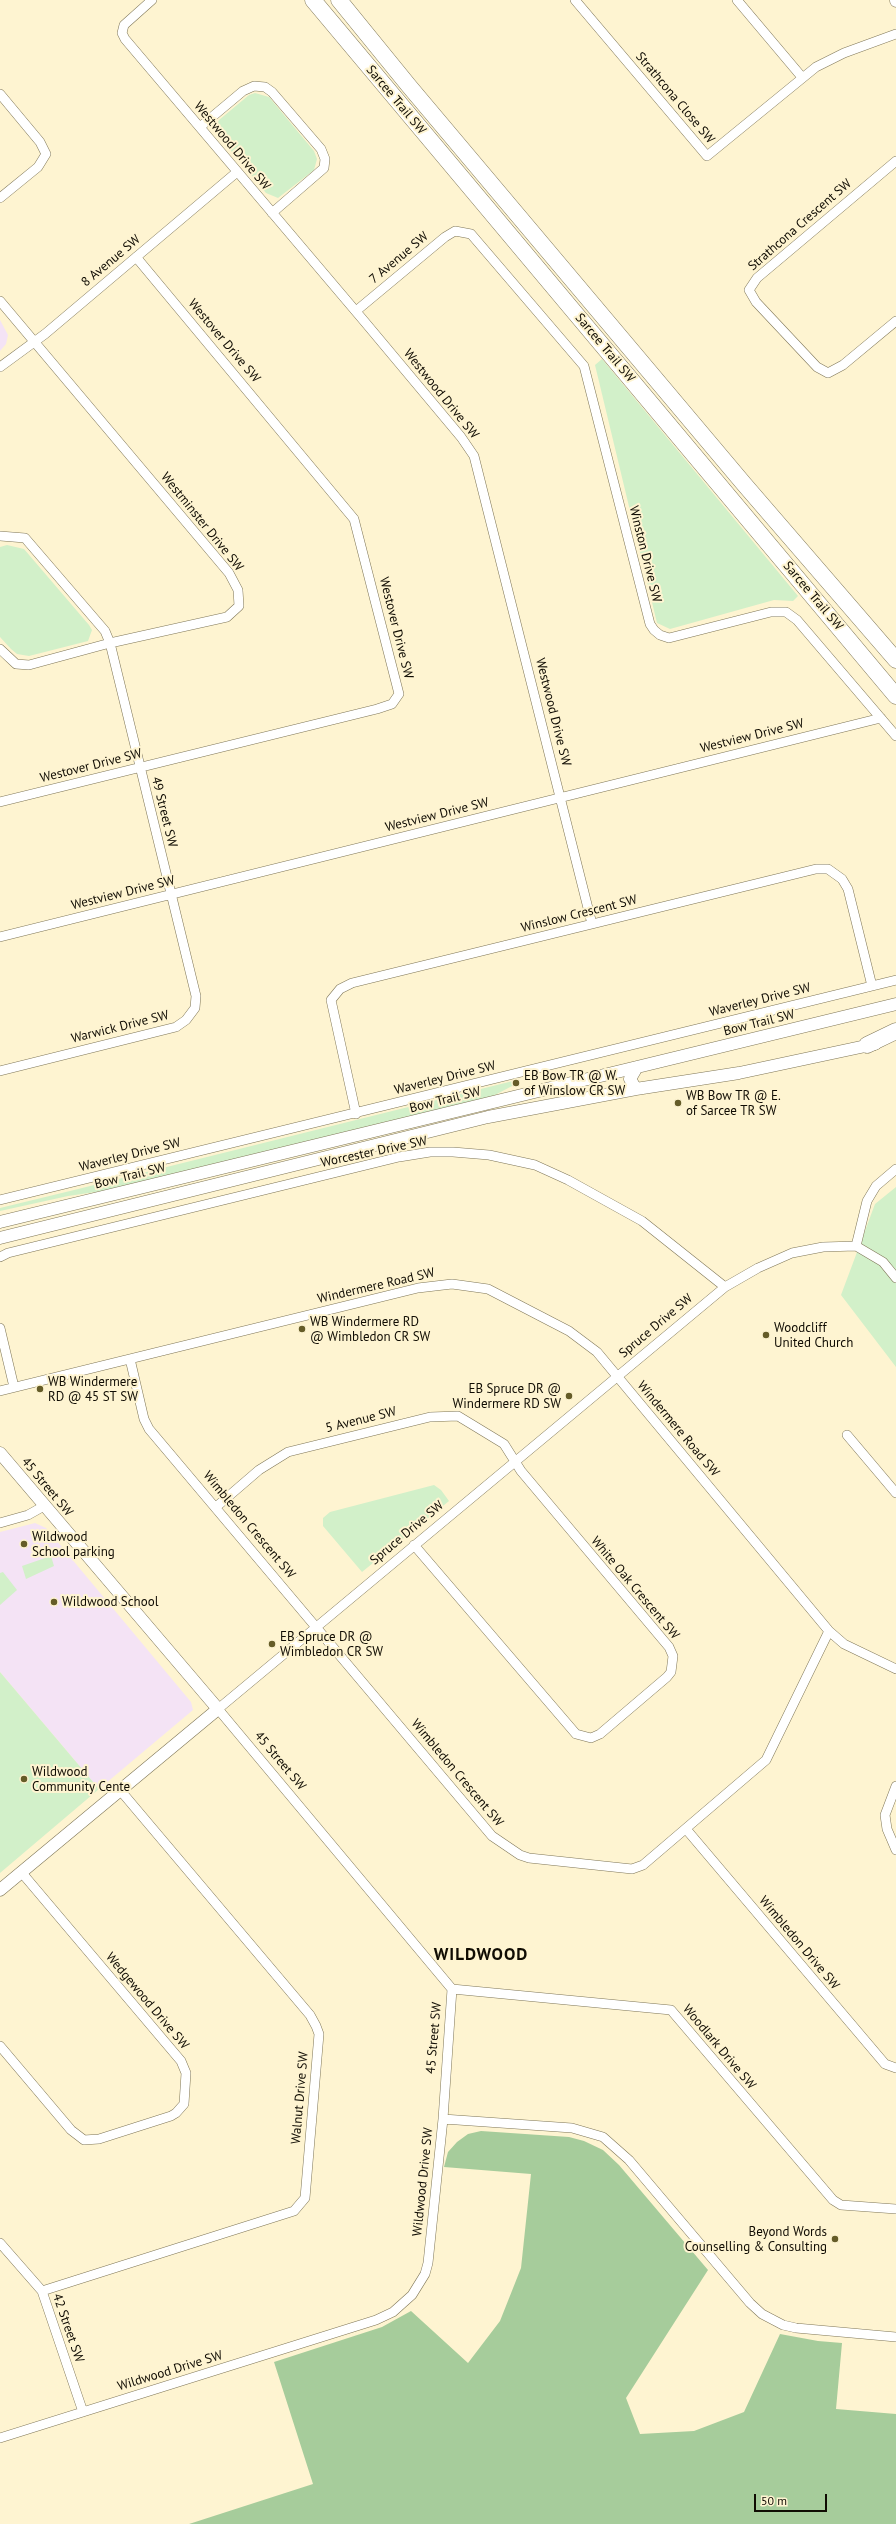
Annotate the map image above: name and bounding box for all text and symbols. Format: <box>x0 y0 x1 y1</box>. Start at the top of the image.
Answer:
street label: Strathcona Close SW <box>632 49 718 147</box>
street label: Sarcee Trail SW <box>363 62 429 138</box>
street label: Westwood Drive SW <box>190 99 274 193</box>
street label: Strathcona Crescent SW <box>745 176 855 274</box>
street label: 7 Avenue SW <box>366 229 432 287</box>
street label: 8 Avenue SW <box>78 232 144 290</box>
street label: Westover Drive SW <box>185 296 263 386</box>
street label: Sarcee Trail SW <box>572 310 638 386</box>
street label: Westwood Drive SW <box>400 346 482 442</box>
street label: Westminster Drive SW <box>157 470 247 574</box>
street label: Winston Drive SW <box>625 504 665 604</box>
street label: Sarcee Trail SW <box>780 558 846 634</box>
street label: Westover Drive SW <box>376 576 416 680</box>
street label: Westwood Drive SW <box>532 656 574 768</box>
street label: Westview Drive SW <box>699 716 805 756</box>
street label: Westover Drive SW <box>39 746 143 786</box>
street label: 49 Street SW <box>148 775 180 849</box>
street label: Westview Drive SW <box>384 795 490 835</box>
street label: Westview Drive SW <box>70 873 176 913</box>
street label: Winslow Crescent SW <box>519 892 639 936</box>
street label: Waverley Drive SW <box>708 980 812 1020</box>
street label: Warwick Drive SW <box>70 1007 170 1047</box>
street label: Bow Trail SW <box>722 1007 796 1039</box>
street label: Waverley Drive SW <box>393 1058 497 1098</box>
place label: EB Bow TR @ W. of Winslow CR SW <box>524 1068 625 1099</box>
marker: EB Bow TR @ W. of Winslow CR SW <box>511 1078 521 1088</box>
street label: Bow Trail SW <box>408 1084 482 1116</box>
place label: WB Bow TR @ E. of Sarcee TR SW <box>686 1088 781 1119</box>
marker: WB Bow TR @ E. of Sarcee TR SW <box>673 1098 683 1108</box>
street label: Worcester Drive SW <box>319 1133 429 1171</box>
street label: Waverley Drive SW <box>78 1135 182 1175</box>
street label: Bow Trail SW <box>93 1160 167 1192</box>
street label: Windermere Road SW <box>316 1265 436 1307</box>
street label: Spruce Drive SW <box>616 1291 696 1361</box>
place label: WB Windermere RD @ Wimbledon CR SW <box>310 1314 430 1345</box>
place label: Woodcliff United Church <box>774 1320 853 1351</box>
marker: WB Windermere RD @ Wimbledon CR SW <box>297 1324 307 1334</box>
marker: Woodcliff United Church <box>761 1330 771 1340</box>
place label: WB Windermere RD @ 45 ST SW <box>48 1374 138 1405</box>
street label: Windermere Road SW <box>634 1378 722 1480</box>
place label: EB Spruce DR @ Windermere RD SW <box>453 1381 561 1412</box>
marker: WB Windermere RD @ 45 ST SW <box>35 1384 45 1394</box>
marker: EB Spruce DR @ Windermere RD SW <box>564 1391 574 1401</box>
street label: 5 Avenue SW <box>324 1404 398 1436</box>
street label: 45 Street SW <box>18 1454 76 1520</box>
street label: Wimbledon Crescent SW <box>200 1468 298 1582</box>
street label: Spruce Drive SW <box>367 1498 447 1568</box>
place label: Wildwood School parking <box>32 1529 115 1560</box>
street label: White Oak Crescent SW <box>587 1533 683 1643</box>
marker: Wildwood School parking <box>19 1539 29 1549</box>
place label: Wildwood School <box>62 1594 158 1610</box>
marker: Wildwood School <box>49 1597 59 1607</box>
place label: EB Spruce DR @ Wimbledon CR SW <box>280 1629 383 1660</box>
marker: EB Spruce DR @ Wimbledon CR SW <box>267 1639 277 1649</box>
street label: Wimbledon Crescent SW <box>408 1716 506 1830</box>
street label: 45 Street SW <box>251 1728 309 1794</box>
place label: Wildwood Community Cente <box>32 1764 130 1795</box>
marker: Wildwood Community Cente <box>19 1774 29 1784</box>
street label: Wimbledon Drive SW <box>755 1893 843 1993</box>
district label: WILDWOOD <box>434 1945 528 1965</box>
street label: Wedgewood Drive SW <box>102 1950 192 2052</box>
street label: 45 Street SW <box>423 2001 445 2075</box>
street label: Woodlark Drive SW <box>679 2001 759 2093</box>
street label: Walnut Drive SW <box>288 2051 312 2145</box>
street label: Wildwood Drive SW <box>410 2127 436 2237</box>
place label: Beyond Words Counselling & Consulting <box>685 2224 827 2255</box>
marker: Beyond Words Counselling & Consulting <box>830 2234 840 2244</box>
street label: 42 Street SW <box>49 2291 87 2365</box>
street label: Wildwood Drive SW <box>116 2348 224 2394</box>
scale bar <box>756 2486 829 2512</box>
text: 50 m <box>761 2493 787 2508</box>

